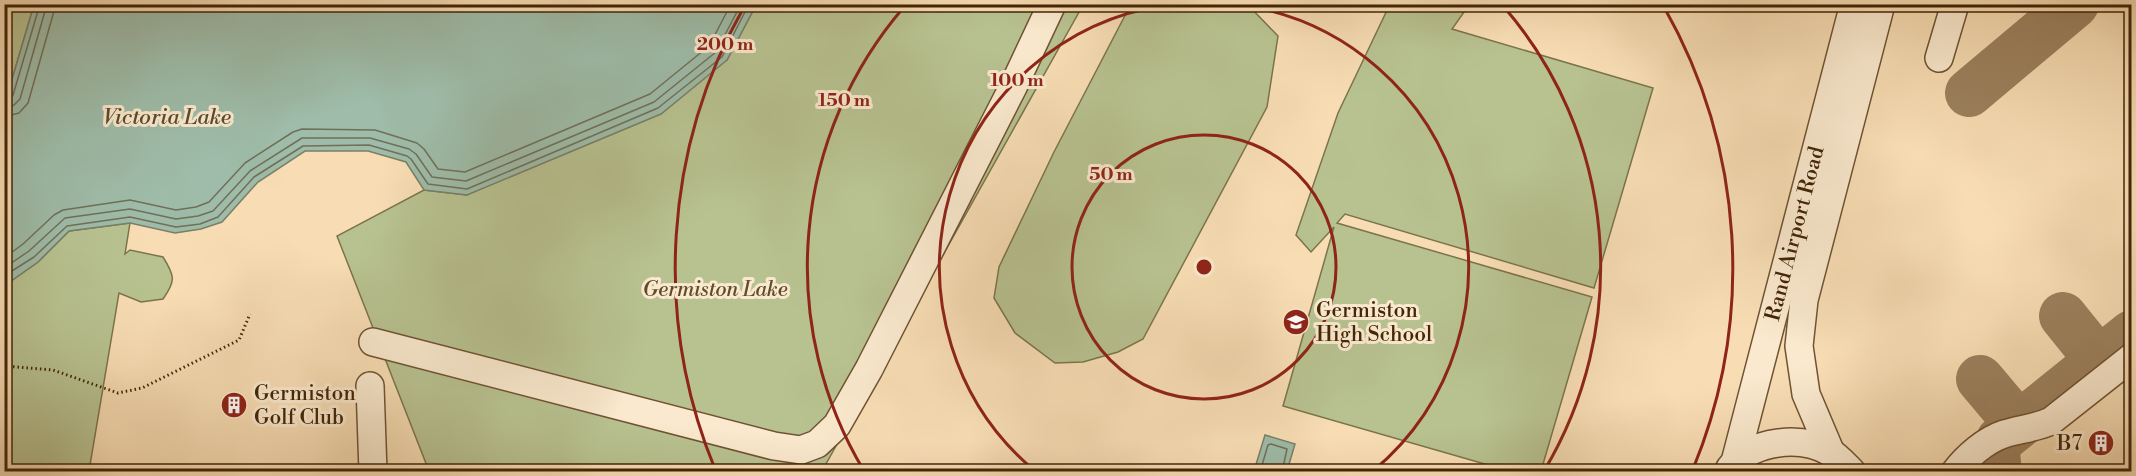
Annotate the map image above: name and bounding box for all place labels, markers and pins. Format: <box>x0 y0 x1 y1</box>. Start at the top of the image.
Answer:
centre of rings <box>1194 257 1214 277</box>
place label: Germiston High School <box>1316 298 1432 348</box>
school or university icon: Germiston High School <box>1281 307 1311 337</box>
place label: Germiston Golf Club <box>254 381 356 431</box>
building icon: Germiston Golf Club <box>219 390 249 420</box>
building icon: B7 <box>2086 428 2116 458</box>
place label: B7 <box>2056 431 2082 457</box>

